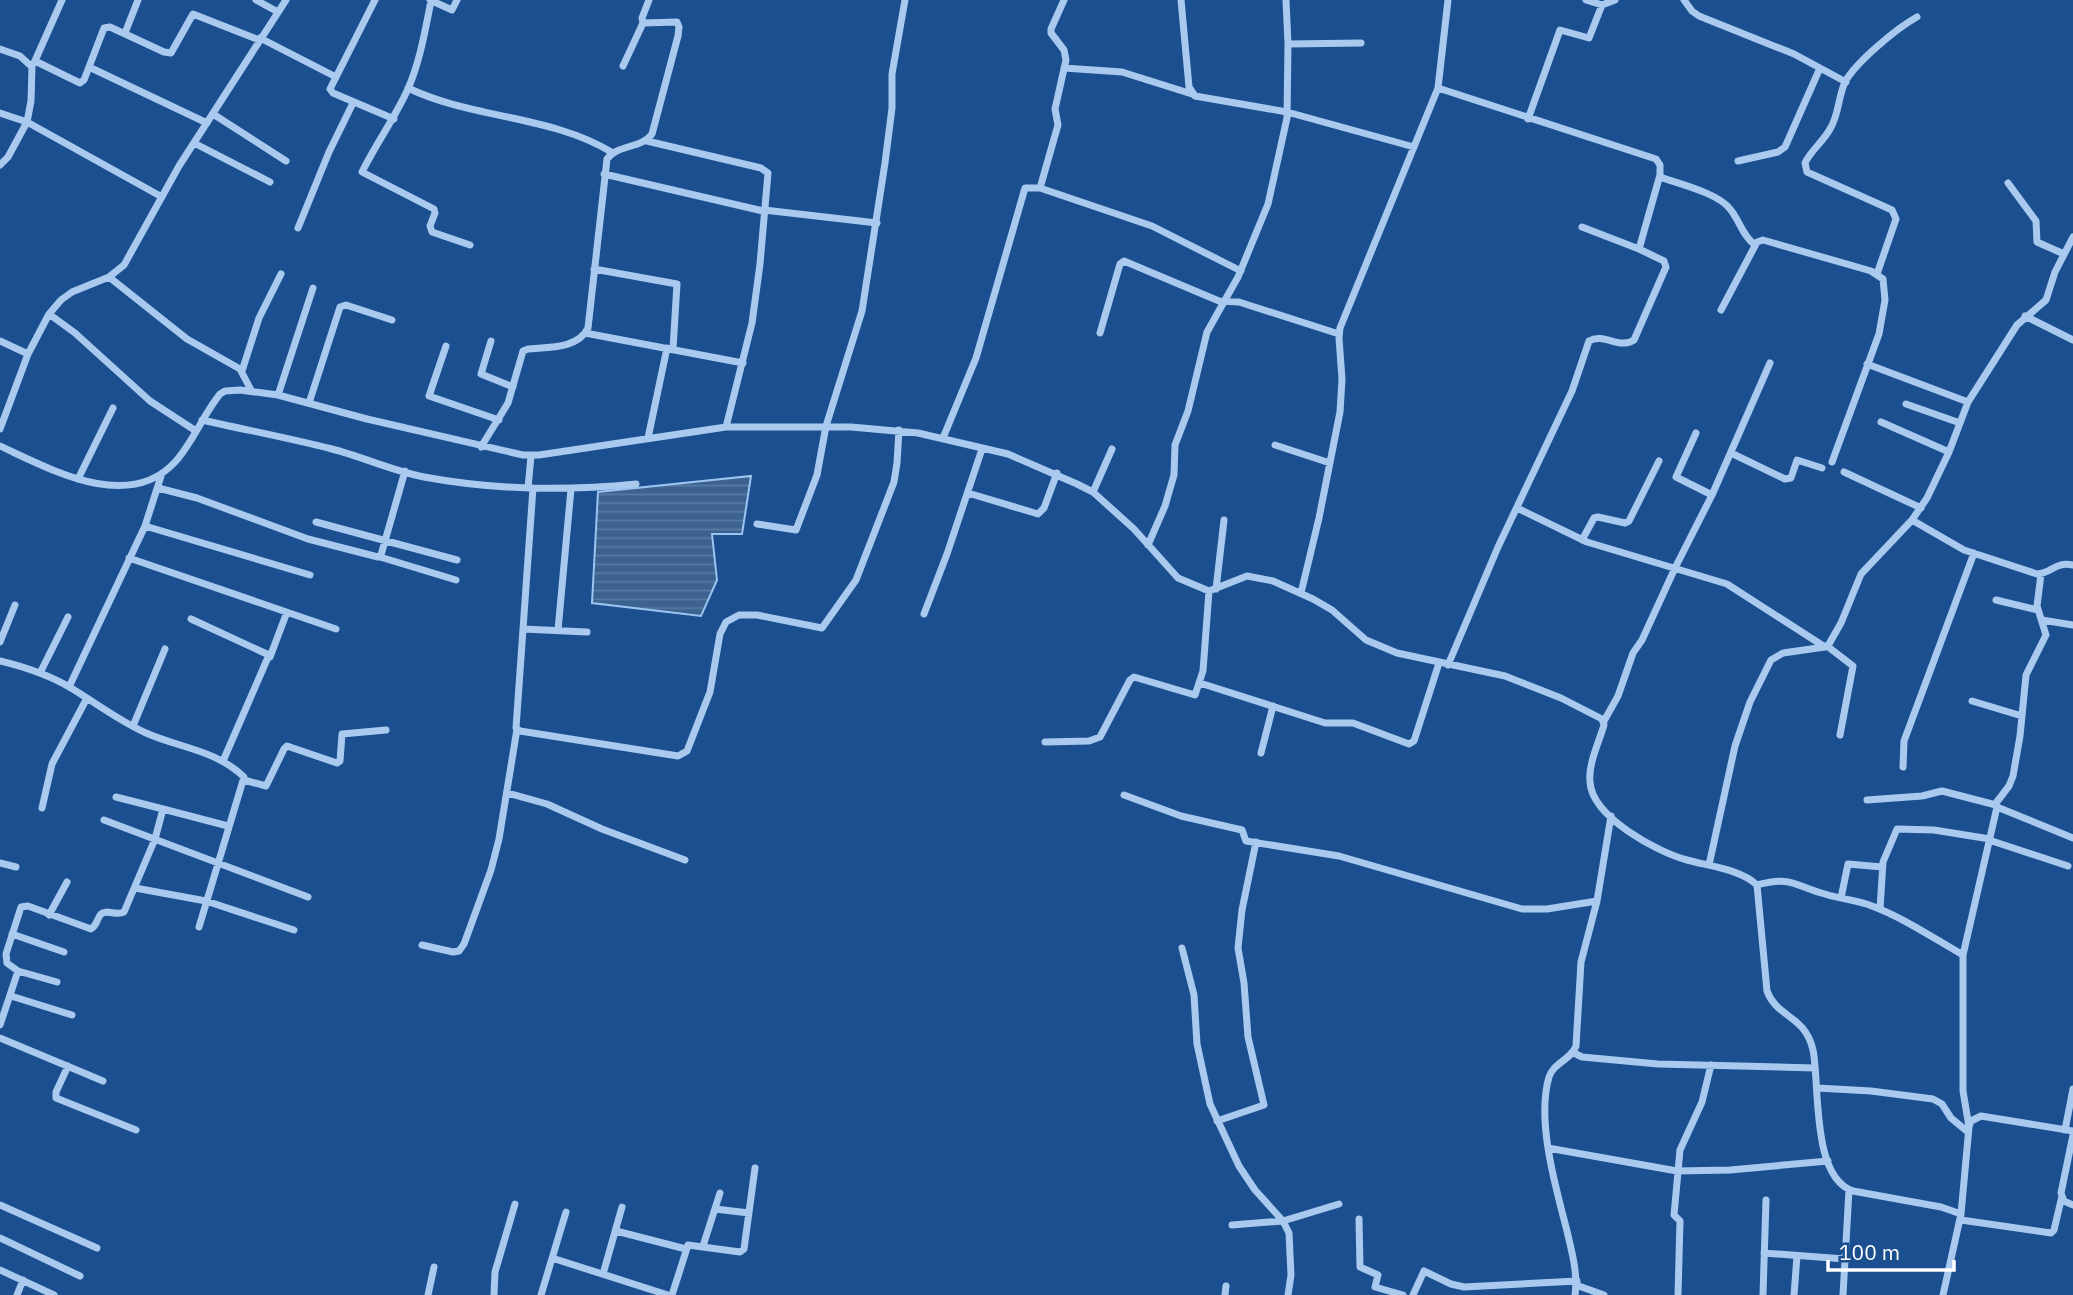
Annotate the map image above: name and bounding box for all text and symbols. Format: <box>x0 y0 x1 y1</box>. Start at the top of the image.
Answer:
scale bar <box>1828 1228 1954 1272</box>
text: 100 m <box>1839 1238 1900 1266</box>

